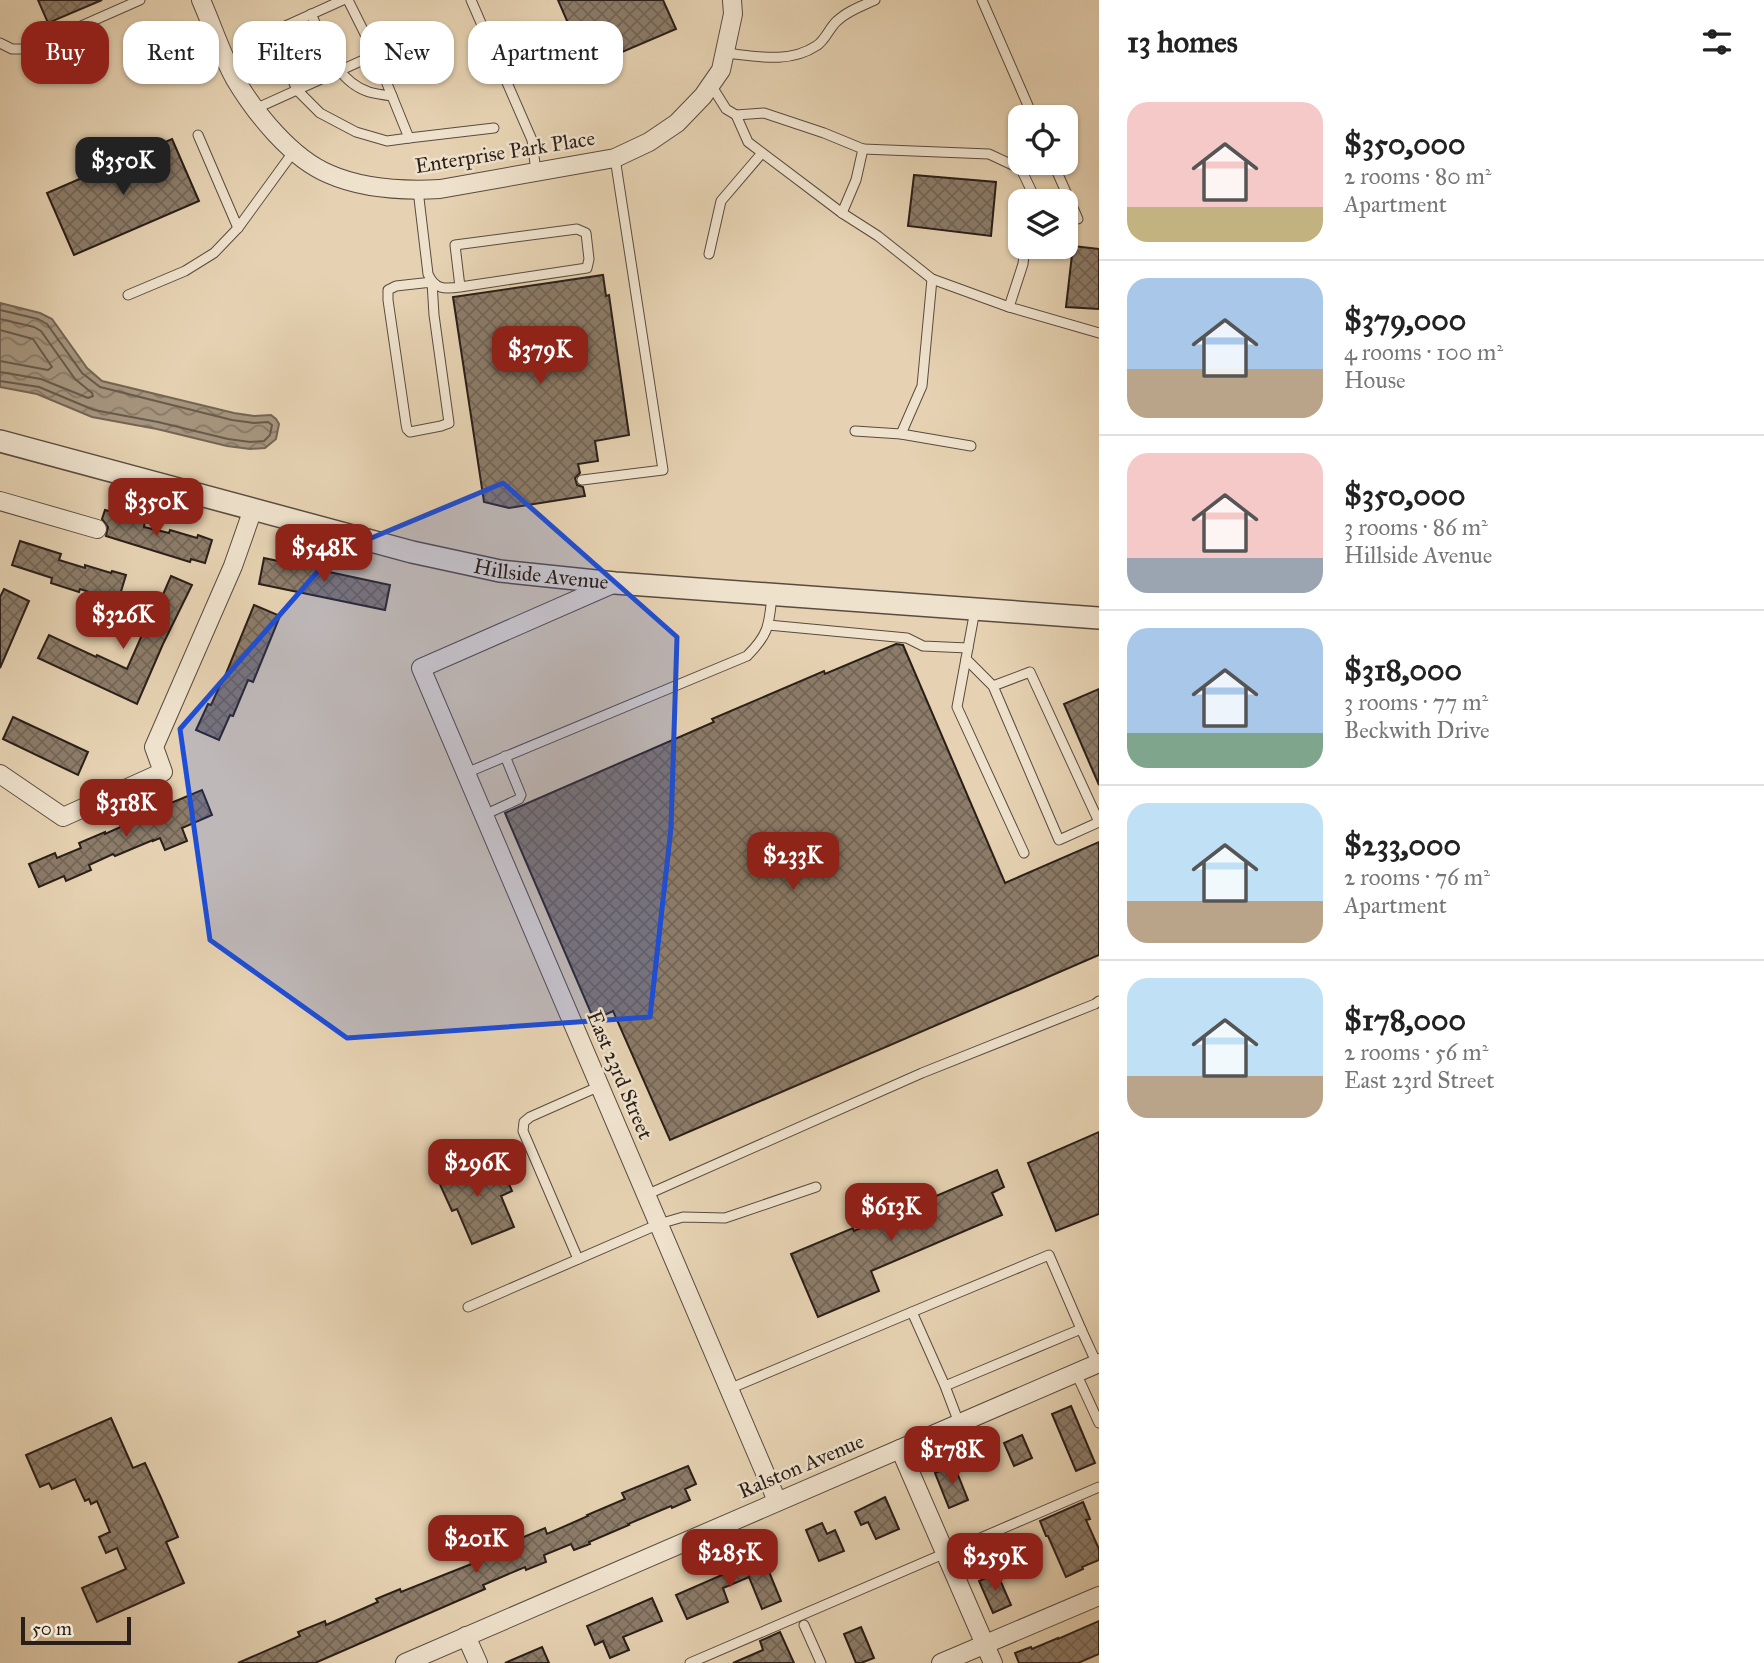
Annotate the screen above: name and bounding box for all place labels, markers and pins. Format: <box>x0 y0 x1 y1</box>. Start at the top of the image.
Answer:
pin: $350K <box>74 138 172 197</box>
pin: $379K <box>491 326 589 386</box>
pin: $350K <box>107 478 205 538</box>
pin: $548K <box>275 524 373 584</box>
pin: $326K <box>74 592 172 651</box>
pin: $318K <box>77 780 175 839</box>
pin: $233K <box>744 832 842 892</box>
pin: $296K <box>428 1140 526 1199</box>
pin: $613K <box>842 1184 940 1243</box>
pin: $178K <box>903 1426 1001 1486</box>
pin: $201K <box>427 1516 525 1575</box>
pin: $285K <box>681 1530 779 1589</box>
pin: $259K <box>946 1534 1044 1593</box>

